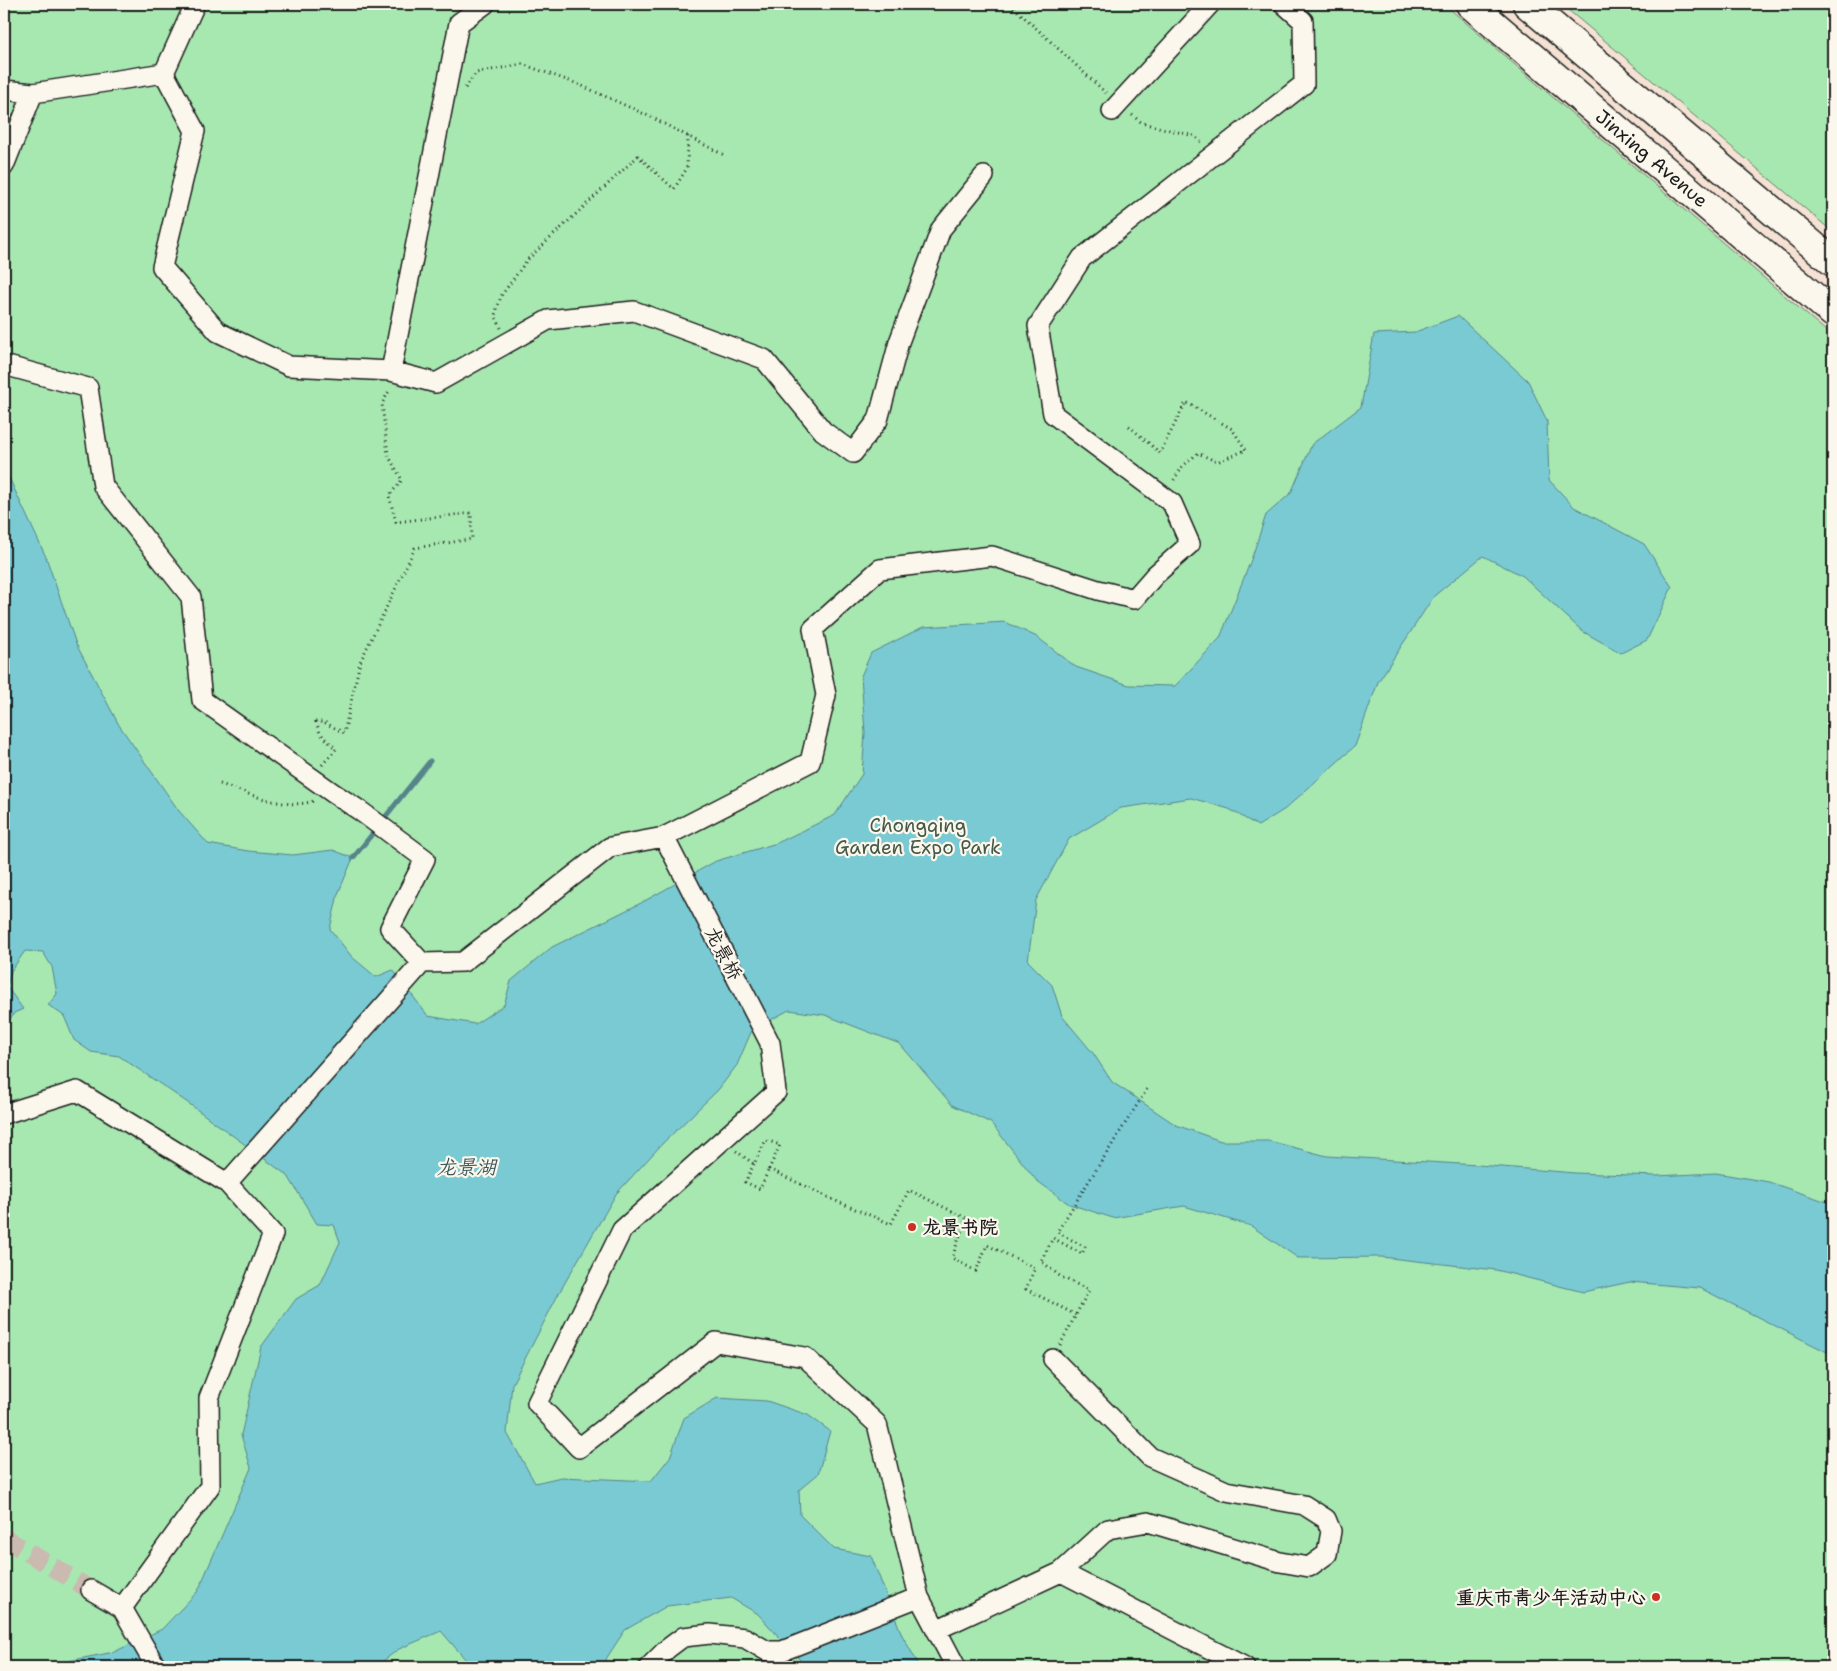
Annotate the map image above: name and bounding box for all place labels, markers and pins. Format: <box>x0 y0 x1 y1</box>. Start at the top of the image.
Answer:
place label: 龙景书院 <box>922 1215 998 1240</box>
marker: 龙景书院 <box>906 1221 918 1233</box>
place label: 重庆市青少年活动中心 <box>1456 1585 1646 1610</box>
marker: 重庆市青少年活动中心 <box>1650 1591 1662 1603</box>

